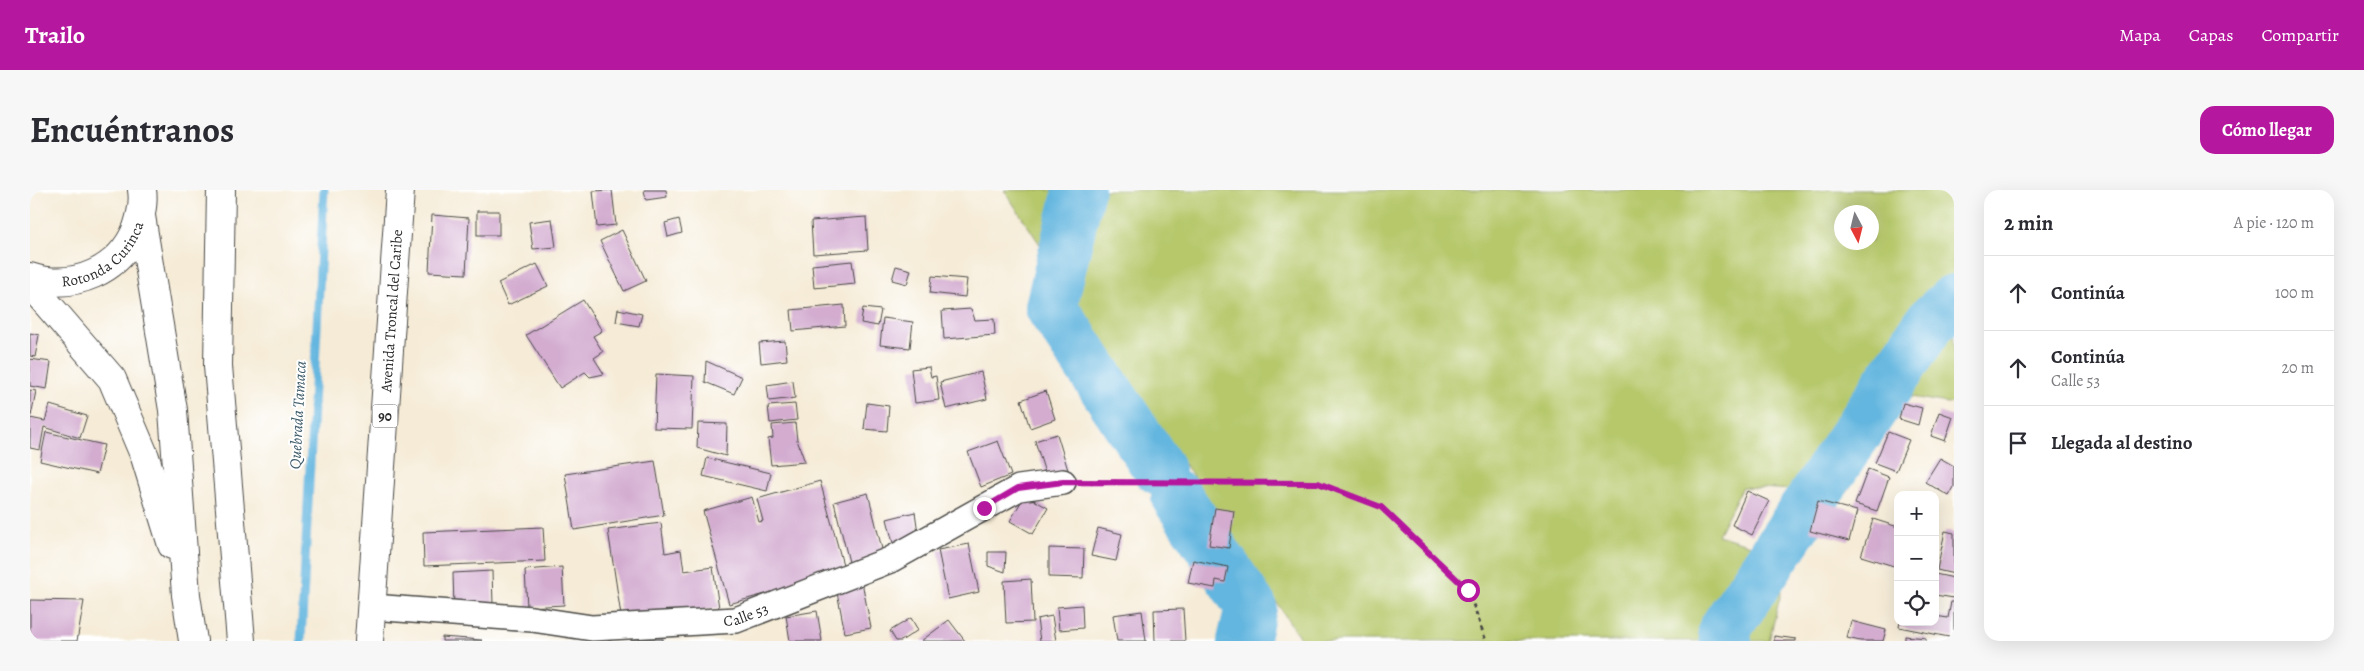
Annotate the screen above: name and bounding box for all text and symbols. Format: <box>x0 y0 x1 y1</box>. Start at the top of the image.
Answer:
text: Trailo <box>25 19 85 51</box>
text: Mapa <box>2119 23 2161 47</box>
text: Capas <box>2189 23 2233 47</box>
text: Compartir <box>2261 23 2339 47</box>
text: Encuéntranos <box>30 106 234 154</box>
button: Cómo llegar <box>2200 106 2334 154</box>
north arrow <box>1834 205 1879 250</box>
text: 2 min <box>2004 209 2053 237</box>
text: A pie · 120 m <box>2234 212 2314 234</box>
street label: Rotonda Curinca <box>61 219 148 291</box>
street label: Avenida Troncal del Caribe <box>376 228 407 394</box>
icon: ahead <box>2004 279 2032 307</box>
text: Continúa <box>2051 280 2125 306</box>
text: 100 m <box>2275 282 2314 304</box>
text: Continúa <box>2051 344 2125 370</box>
icon: ahead <box>2004 354 2032 382</box>
text: 20 m <box>2281 357 2314 379</box>
water label: Quebrada Tamaca <box>284 360 312 470</box>
text: Calle 53 <box>2051 370 2100 392</box>
road number: 90 <box>372 405 398 428</box>
icon: arrive <box>2004 429 2032 457</box>
text: Llegada al destino <box>2051 430 2193 456</box>
map controls <box>1894 491 1939 626</box>
button: + <box>1894 491 1939 536</box>
route end <box>973 497 996 520</box>
button: − <box>1894 536 1939 581</box>
route start <box>1457 579 1480 602</box>
button: locate <box>1894 581 1939 626</box>
street label: Calle 53 <box>723 598 771 631</box>

